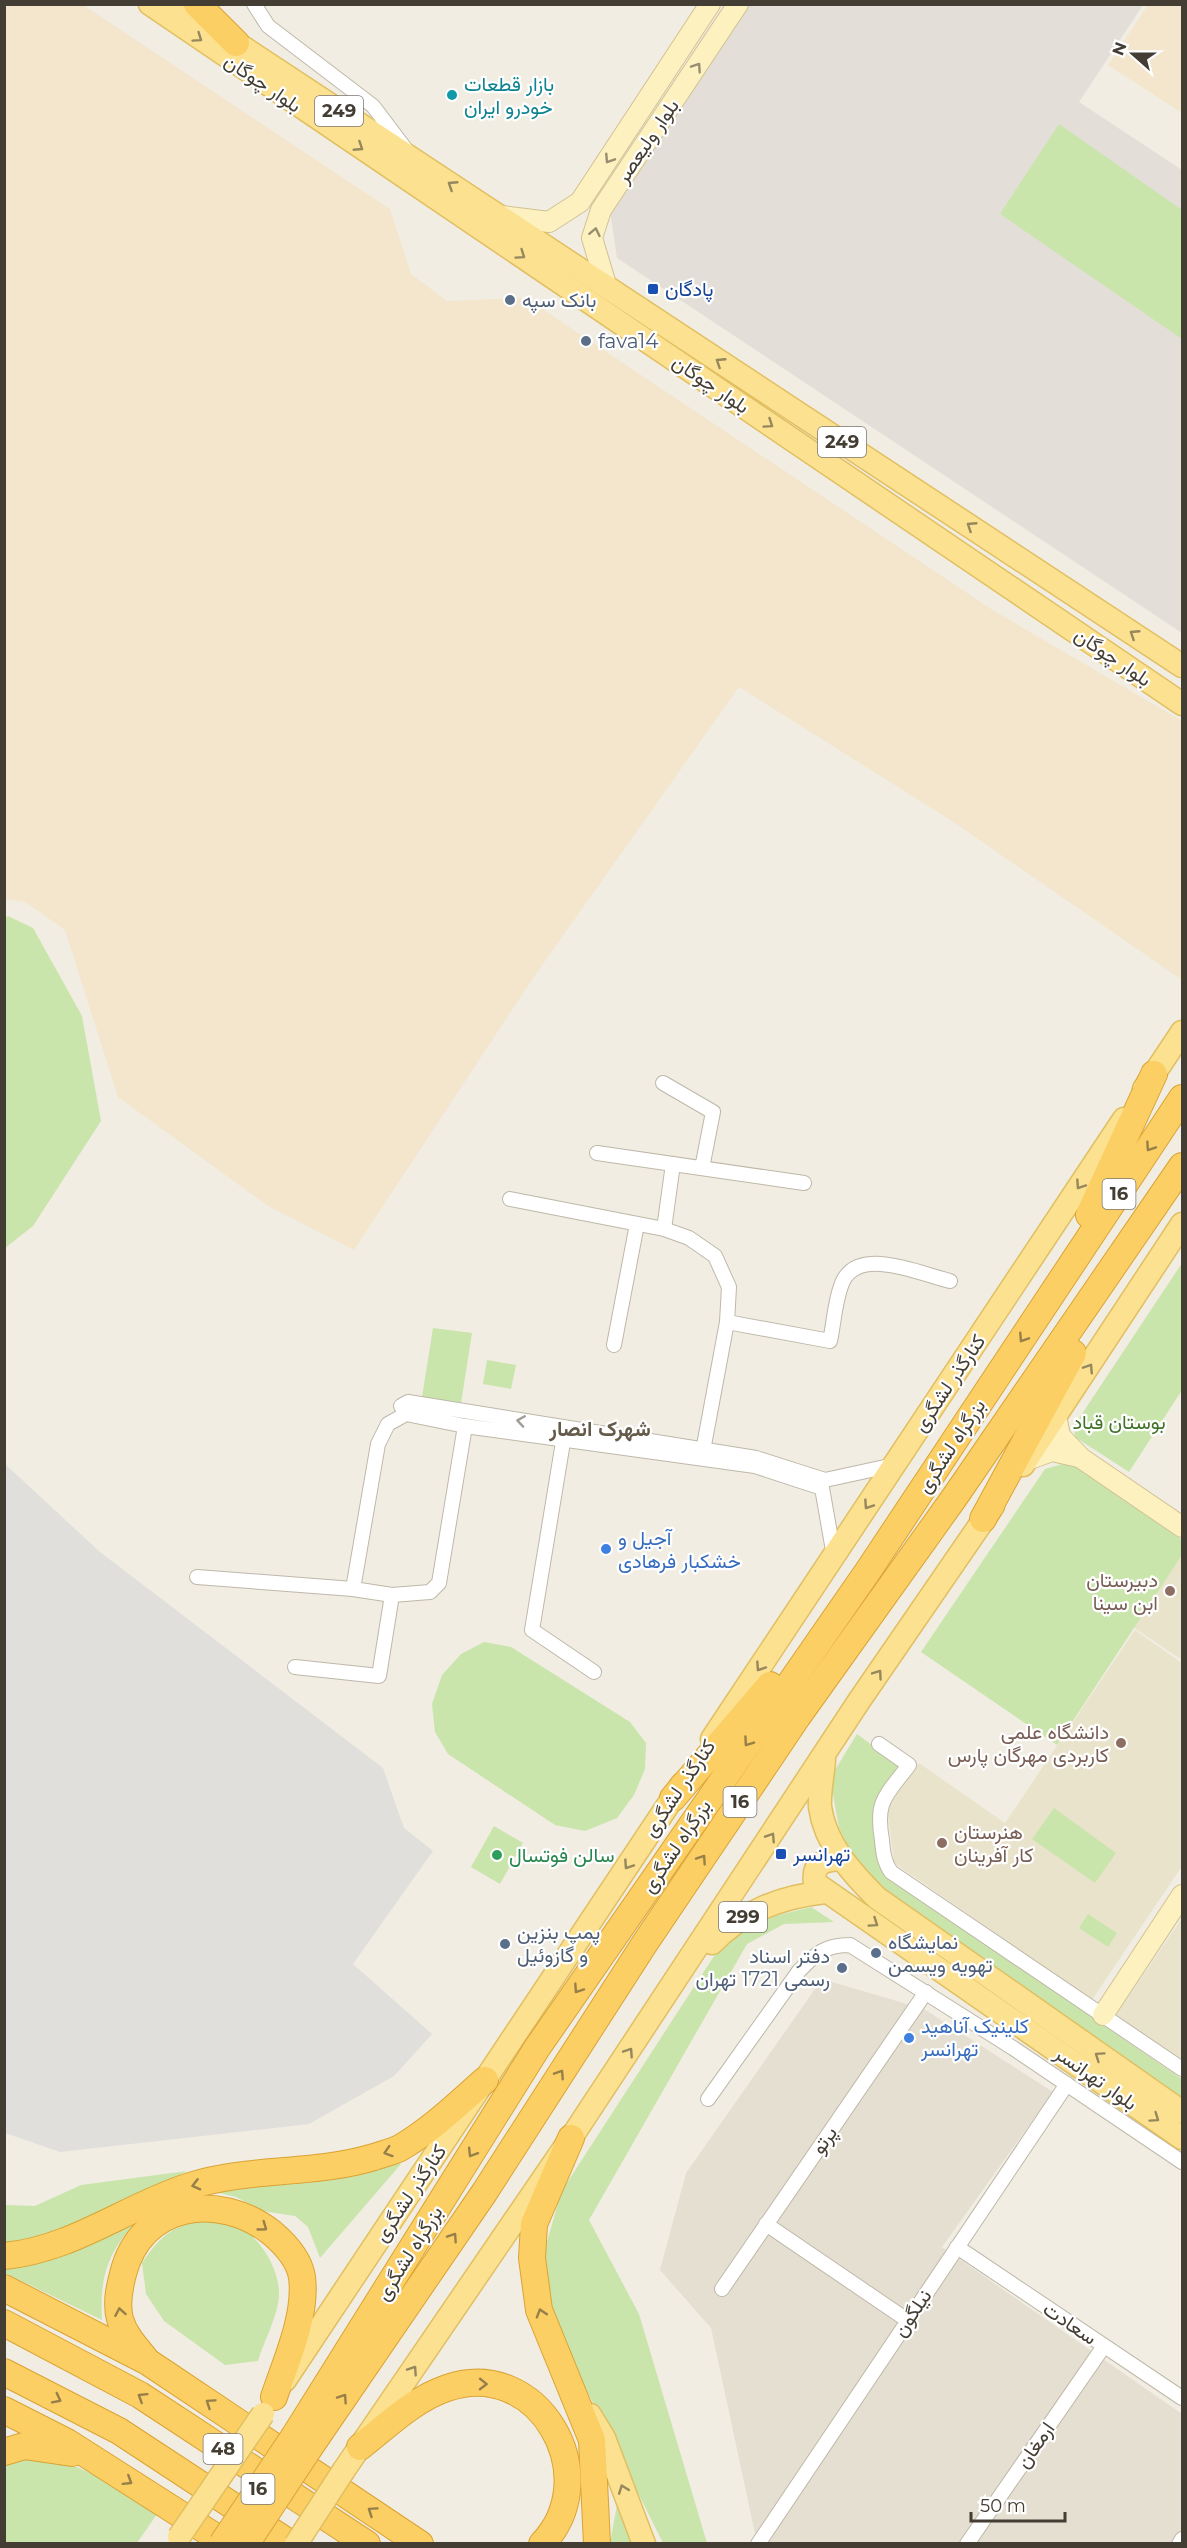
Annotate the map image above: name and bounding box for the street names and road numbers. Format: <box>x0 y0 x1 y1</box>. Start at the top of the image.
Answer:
street label: بلوار چوگان <box>219 48 306 119</box>
street label: بلوار ولیعصر <box>610 94 685 189</box>
road number: 249 <box>315 96 363 126</box>
street label: بلوار چوگان <box>667 349 754 420</box>
road number: 249 <box>818 427 866 457</box>
street label: بلوار چوگان <box>1069 622 1156 693</box>
road number: 16 <box>1102 1179 1136 1209</box>
street label: کنارگذر لشگری <box>908 1330 991 1437</box>
street label: بزرگراه لشگری <box>912 1394 991 1498</box>
street label: کنارگذر لشگری <box>638 1735 721 1842</box>
road number: 16 <box>724 1787 756 1817</box>
street label: بزرگراه لشگری <box>636 1795 717 1898</box>
road number: 299 <box>719 1902 767 1932</box>
street label: بلوار تهرانسر <box>1049 2040 1142 2116</box>
street label: پرتو <box>806 2122 844 2160</box>
street label: کنارگذر لشگری <box>369 2140 452 2247</box>
street label: بزرگراه لشگری <box>370 2201 448 2305</box>
street label: نیلگون <box>888 2285 937 2342</box>
street label: سعادت <box>1039 2296 1101 2350</box>
street label: ارمغان <box>1011 2417 1060 2473</box>
road number: 48 <box>204 2434 242 2464</box>
road number: 16 <box>242 2474 274 2504</box>

